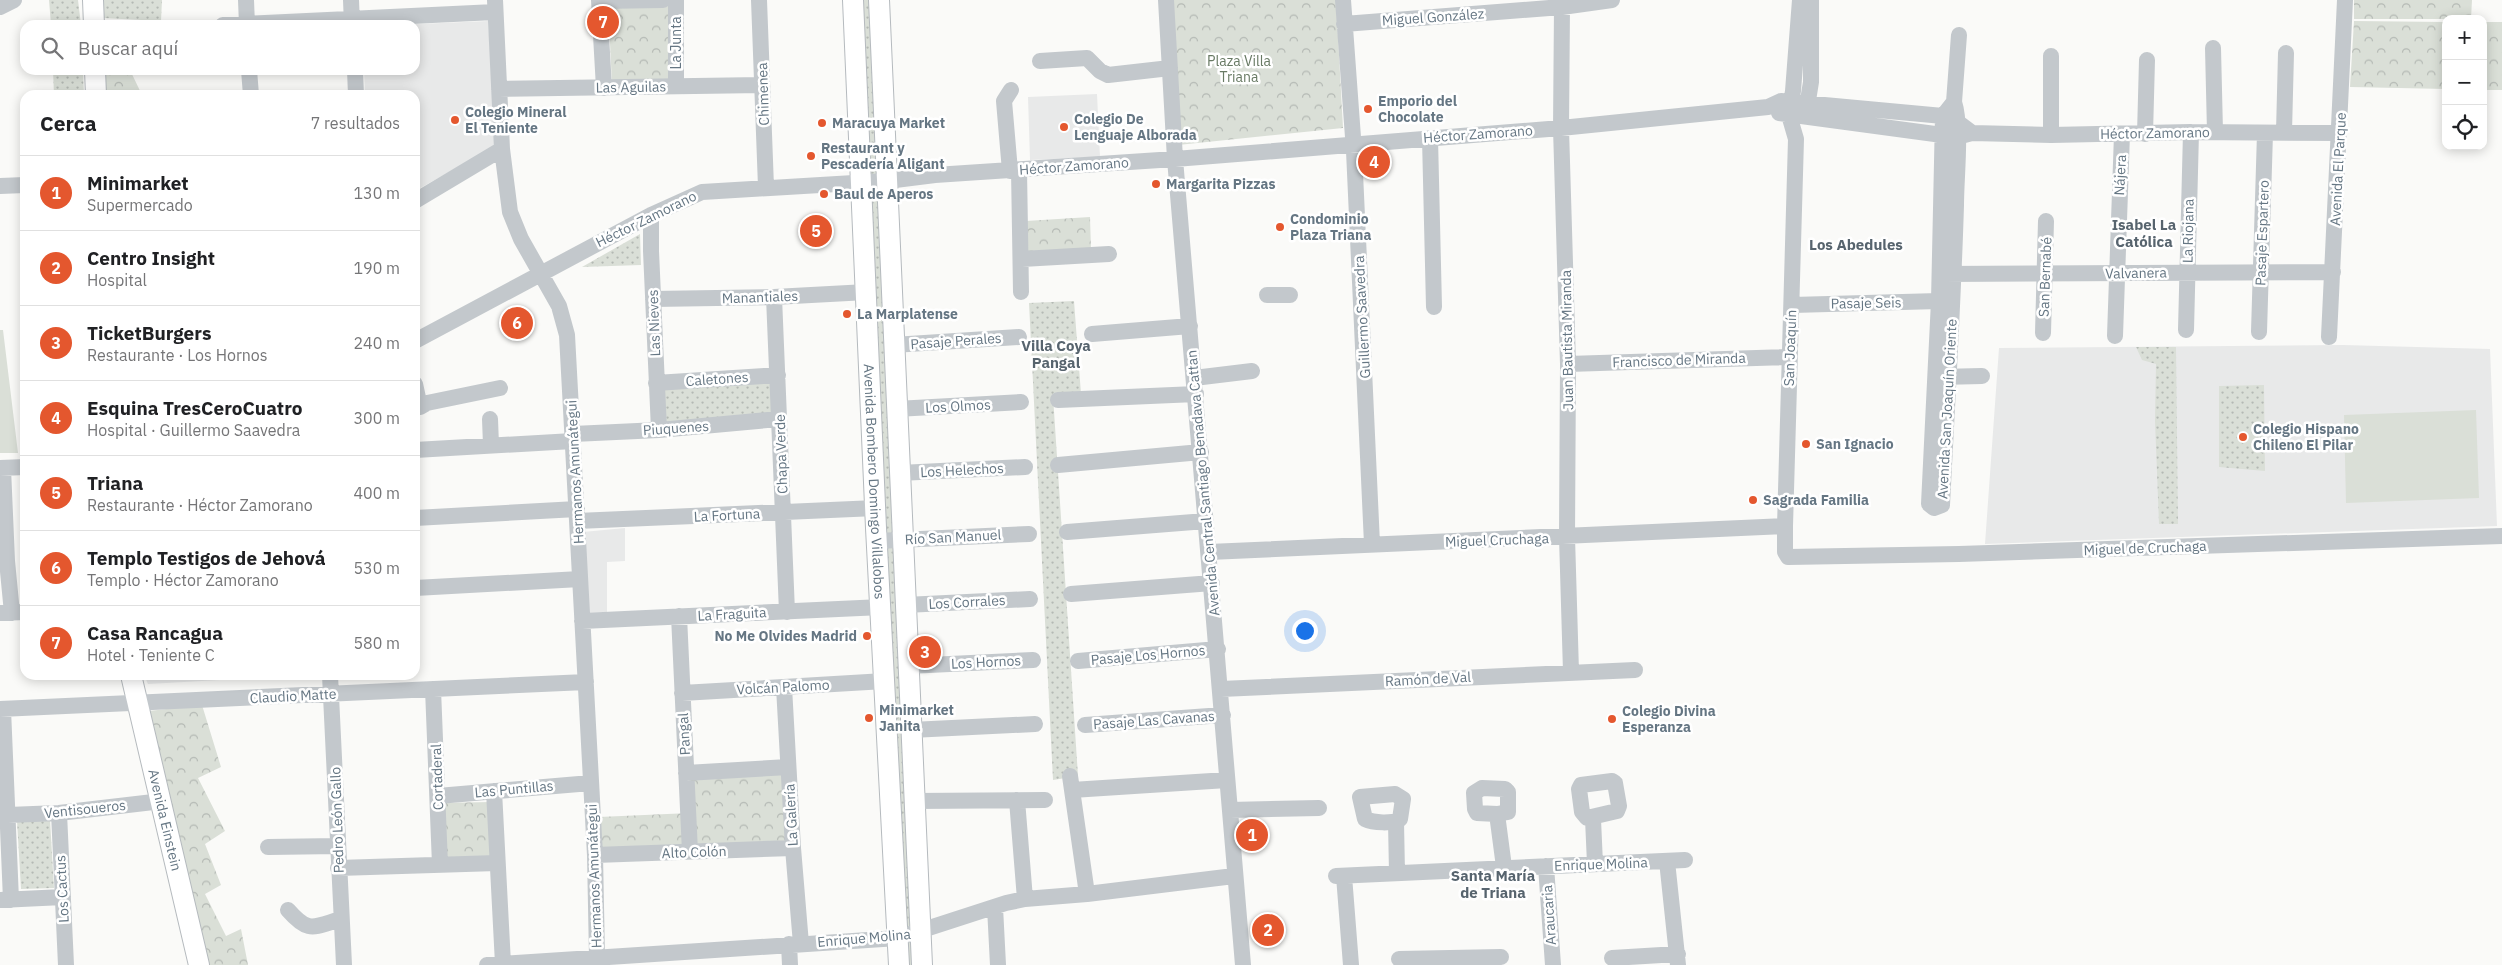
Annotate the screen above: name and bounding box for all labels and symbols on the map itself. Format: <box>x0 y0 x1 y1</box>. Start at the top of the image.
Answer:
pin: 7 <box>587 3 619 41</box>
street label: Miguel González <box>1381 4 1485 30</box>
street label: La Junta <box>667 16 685 70</box>
park label: Plaza Villa Triana <box>1207 52 1272 86</box>
street label: Chimenea <box>753 62 773 126</box>
street label: Las Aguilas <box>596 77 667 97</box>
place label: Emporio del Chocolate <box>1378 92 1457 126</box>
place label: Colegio Mineral El Teniente <box>465 103 566 137</box>
marker: Emporio del Chocolate <box>1362 103 1374 115</box>
place label: Colegio De Lenguaje Alborada <box>1074 110 1197 144</box>
street label: Avenida El Parque <box>2326 112 2350 226</box>
marker: Colegio Mineral El Teniente <box>449 114 461 126</box>
place label: Maracuya Market <box>832 114 945 132</box>
marker: Maracuya Market <box>816 117 828 129</box>
marker: Colegio De Lenguaje Alborada <box>1058 121 1070 133</box>
street label: Héctor Zamorano <box>1423 121 1534 147</box>
street label: Héctor Zamorano <box>2100 123 2210 143</box>
place label: Restaurant y Pescadería Aligant <box>821 139 945 173</box>
pin: 4 <box>1358 143 1390 181</box>
marker: Restaurant y Pescadería Aligant <box>805 150 817 162</box>
street label: Héctor Zamorano <box>1019 153 1130 179</box>
street label: Nájera <box>2110 153 2130 196</box>
place label: Margarita Pizzas <box>1166 175 1276 193</box>
marker: Margarita Pizzas <box>1150 178 1162 190</box>
street label: Pasaje Espartero <box>2251 180 2273 286</box>
place label: Baul de Aperos <box>834 185 933 203</box>
street label: Héctor Zamorano <box>593 187 699 251</box>
marker: Baul de Aperos <box>818 188 830 200</box>
street label: La Riojana <box>2178 198 2198 263</box>
place label: Condominio Plaza Triana <box>1290 210 1371 244</box>
pin: 5 <box>800 212 832 250</box>
district label: Isabel La Católica <box>2112 215 2177 251</box>
marker: Condominio Plaza Triana <box>1274 221 1286 233</box>
district label: Los Abedules <box>1809 235 1903 254</box>
street label: San Bernabé <box>2035 236 2055 317</box>
street label: Guillermo Saavedra <box>1350 255 1374 379</box>
street label: Valvanera <box>2105 263 2168 283</box>
street label: Juan Bautista Miranda <box>1557 269 1577 410</box>
street label: Manantiales <box>721 287 799 307</box>
street label: Las Nieves <box>644 289 664 357</box>
street label: Pasaje Seis <box>1830 293 1902 313</box>
pin: 6 <box>501 304 533 342</box>
place label: La Marplatense <box>857 305 958 323</box>
marker: La Marplatense <box>841 308 853 320</box>
street label: San Joaquín <box>1780 309 1800 387</box>
street label: Avenida San Joaquín Oriente <box>1933 318 1961 500</box>
street label: Pasaje Perales <box>910 329 1002 353</box>
district label: Villa Coya Pangal <box>1021 336 1091 372</box>
street label: Avenida Central Santiago Benadava Cattan <box>1182 349 1224 617</box>
street label: Francisco de Miranda <box>1612 349 1747 371</box>
street label: Avenida Bombero Domingo Villalobos <box>860 363 889 600</box>
street label: Caletones <box>685 368 749 390</box>
street label: Los Olmos <box>925 395 991 417</box>
street label: Hermanos Amunátegui <box>562 400 588 544</box>
street label: Chapa Verde <box>771 414 791 494</box>
street label: Piuquenes <box>642 417 710 439</box>
place label: Colegio Hispano Chileno El Pilar <box>2253 420 2359 454</box>
marker: Colegio Hispano Chileno El Pilar <box>2237 431 2249 443</box>
place label: San Ignacio <box>1816 435 1894 453</box>
marker: San Ignacio <box>1800 438 1812 450</box>
street label: Los Helechos <box>920 459 1004 481</box>
place label: Sagrada Familia <box>1763 491 1869 509</box>
marker: Sagrada Familia <box>1747 494 1759 506</box>
street label: La Fortuna <box>693 504 761 526</box>
street label: Río San Manuel <box>904 525 1002 549</box>
street label: Miguel Cruchaga <box>1445 529 1550 551</box>
street label: Miguel de Cruchaga <box>2083 537 2207 559</box>
street label: Los Corrales <box>928 591 1006 613</box>
street label: La Fraguita <box>697 603 767 625</box>
your location <box>1292 618 1318 644</box>
place label: No Me Olvides Madrid <box>714 627 857 645</box>
marker: No Me Olvides Madrid <box>861 630 873 642</box>
pin: 3 <box>909 633 941 671</box>
street label: Pasaje Los Hornos <box>1090 641 1206 669</box>
street label: Los Hornos <box>950 651 1022 673</box>
street label: Ramón de Val <box>1385 668 1472 690</box>
street label: Volcán Palomo <box>736 676 830 698</box>
street label: Claudio Matte <box>249 685 337 707</box>
place label: Minimarket Janita <box>879 701 954 735</box>
place label: Colegio Divina Esperanza <box>1622 702 1716 736</box>
street label: Pasaje Las Cavanas <box>1093 707 1216 733</box>
street label: Pangal <box>674 712 694 756</box>
marker: Minimarket Janita <box>863 712 875 724</box>
marker: Colegio Divina Esperanza <box>1606 713 1618 725</box>
street label: Cortaderal <box>427 743 447 810</box>
street label: Pedro León Gallo <box>326 766 348 874</box>
street label: Avenida Einstein <box>144 767 186 873</box>
street label: Las Puntillas <box>474 777 554 801</box>
street label: La Galería <box>780 783 802 847</box>
street label: Ventisoueros <box>43 796 127 822</box>
street label: Hermanos Amunátegui <box>582 804 606 948</box>
pin: 1 <box>1236 816 1268 854</box>
street label: Alto Colón <box>661 842 727 862</box>
street label: Enrique Molina <box>1554 853 1649 875</box>
street label: Los Cactus <box>51 855 73 923</box>
district label: Santa María de Triana <box>1451 866 1536 902</box>
street label: Araucaria <box>1538 884 1560 946</box>
pin: 2 <box>1252 911 1284 949</box>
street label: Enrique Molina <box>817 925 912 951</box>

